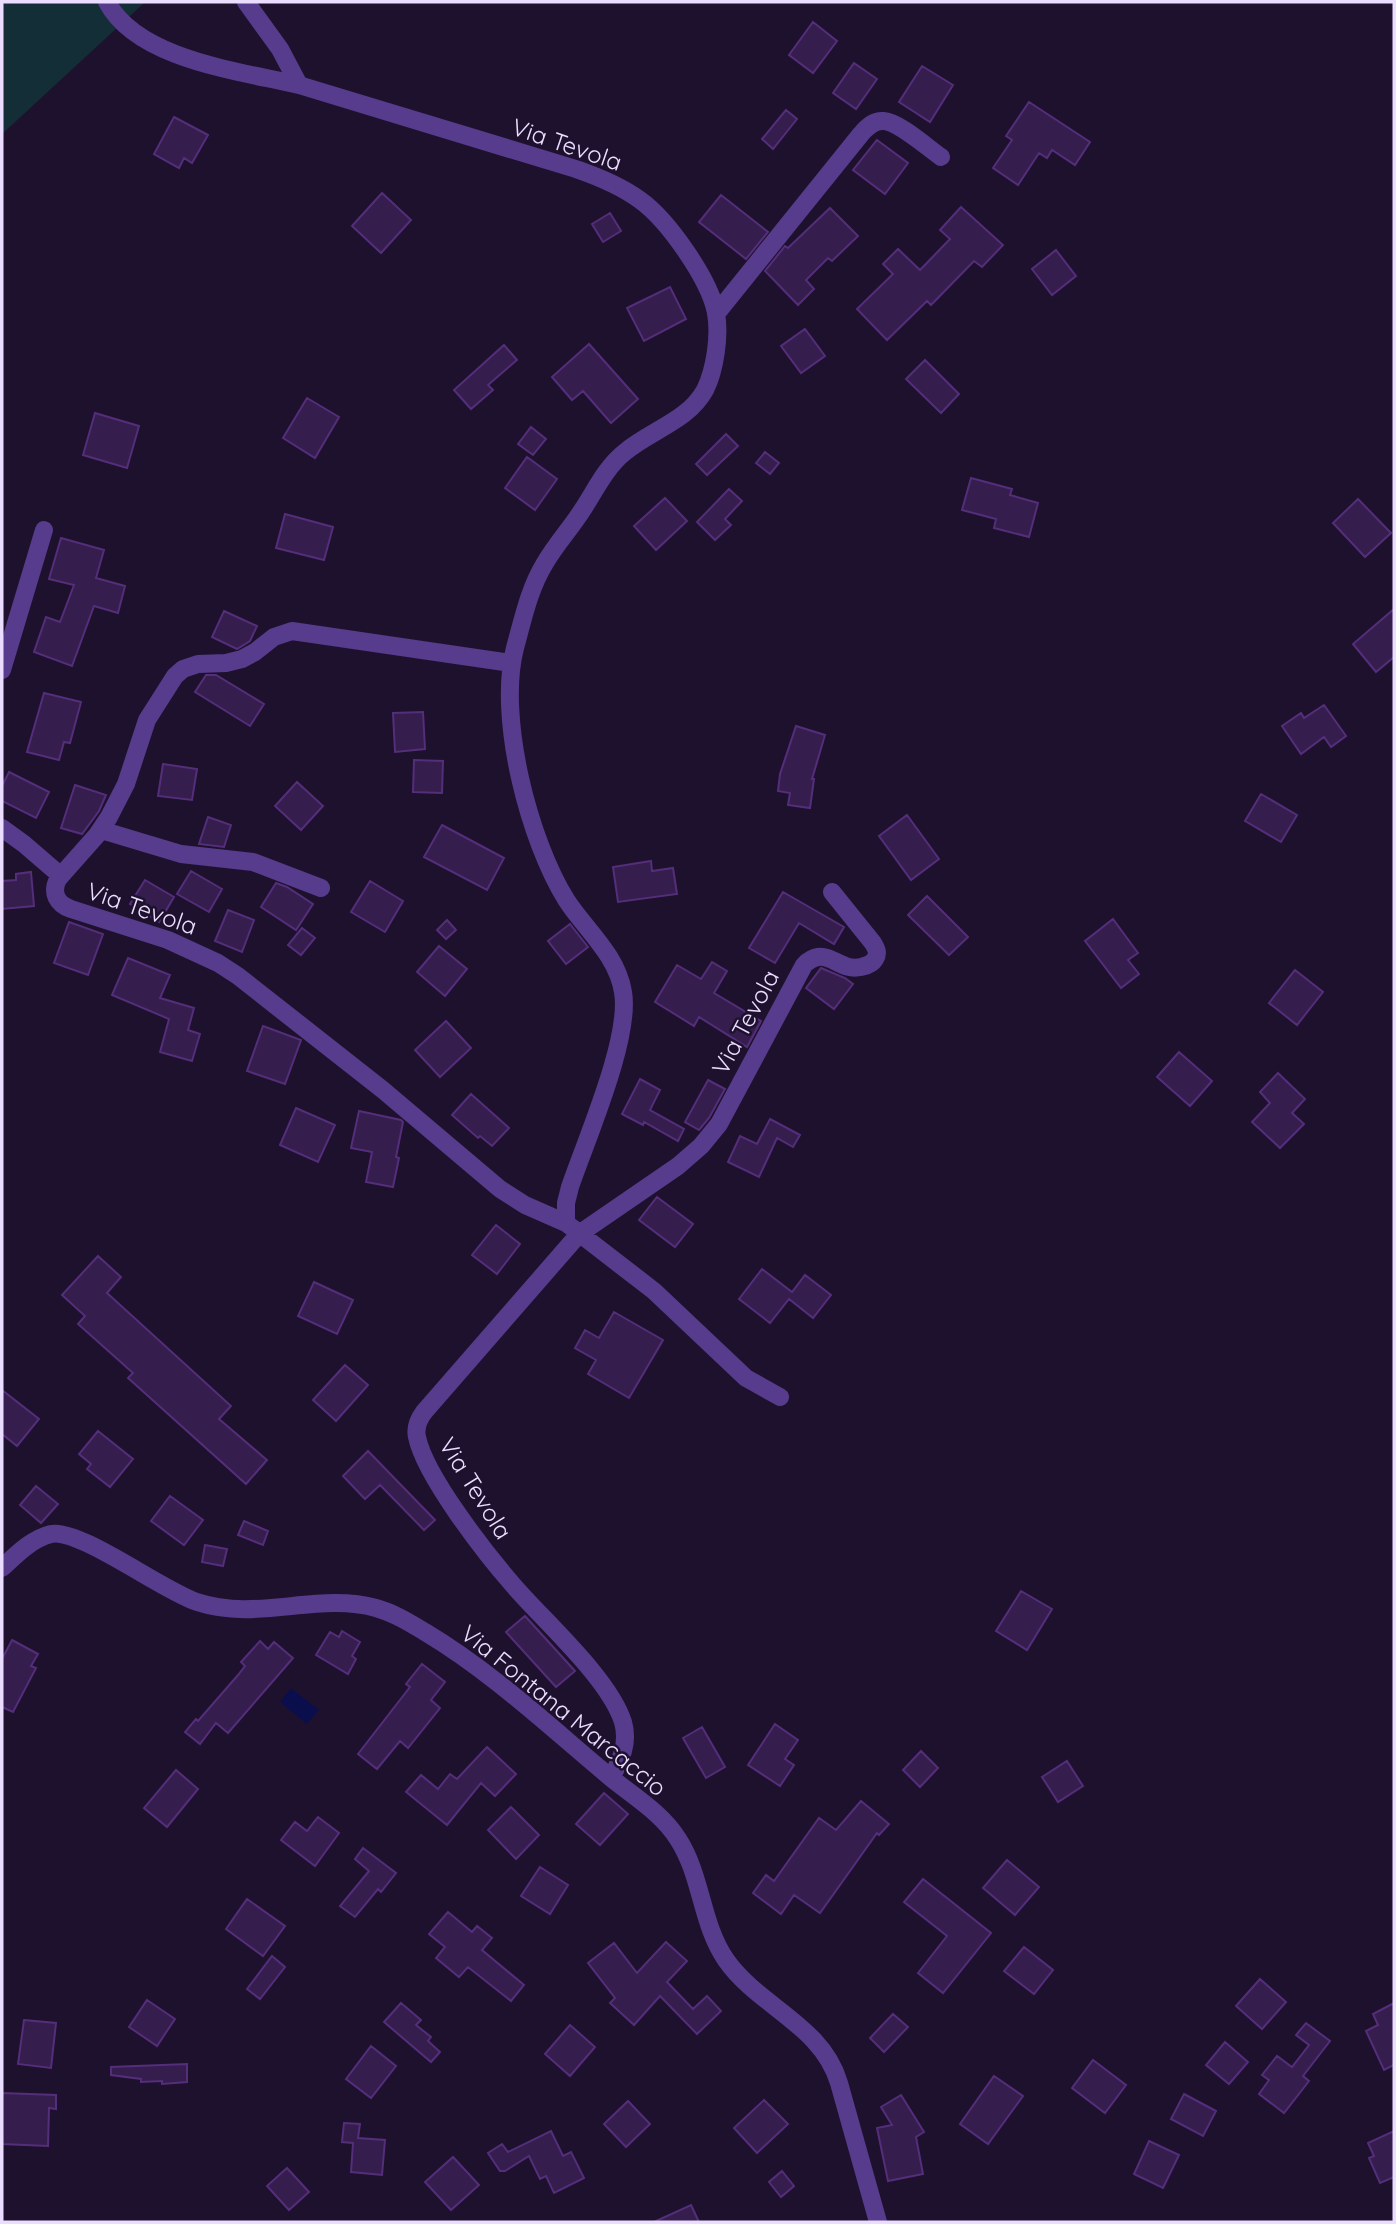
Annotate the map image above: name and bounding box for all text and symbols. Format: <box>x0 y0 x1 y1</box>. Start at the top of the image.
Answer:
street label: Via Tevola <box>508 111 626 177</box>
street label: Via Tevola <box>83 875 201 941</box>
street label: Via Tevola <box>705 964 785 1080</box>
street label: Via Tevola <box>433 1432 519 1544</box>
street label: Via Fontana Marcaccio <box>455 1618 673 1802</box>

